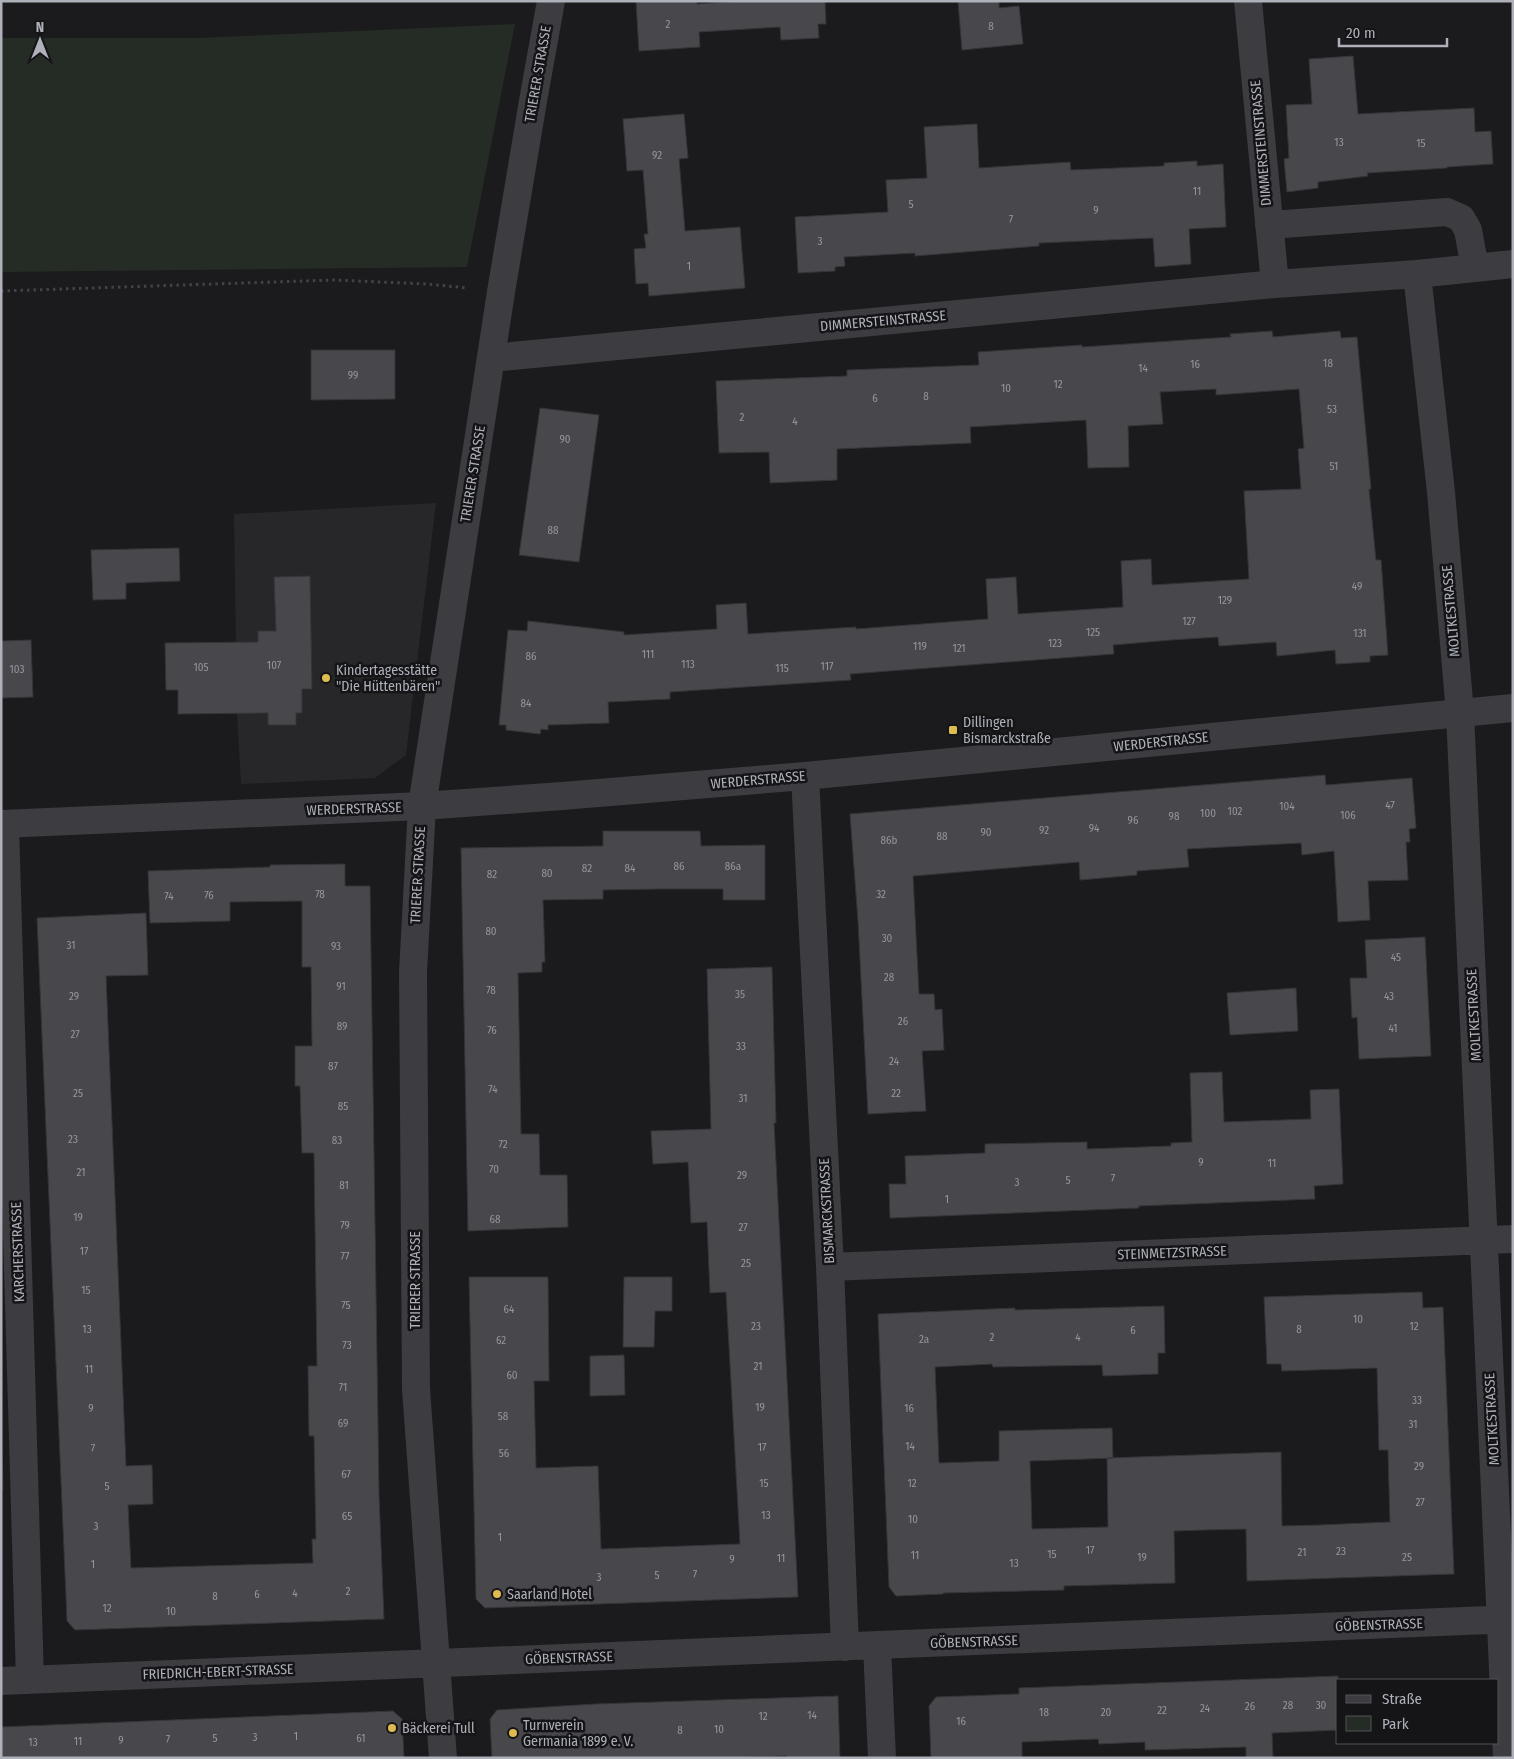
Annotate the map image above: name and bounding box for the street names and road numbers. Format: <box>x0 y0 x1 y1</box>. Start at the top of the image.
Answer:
street label: TRIERER STRASSE <box>521 24 555 124</box>
street label: DIMMERSTEINSTRASSE <box>1247 79 1275 207</box>
street label: DIMMERSTEINSTRASSE <box>819 307 947 335</box>
street label: TRIERER STRASSE <box>457 424 489 524</box>
street label: MOLTKESTRASSE <box>1438 564 1463 658</box>
street label: WERDERSTRASSE <box>1113 729 1210 755</box>
street label: WERDERSTRASSE <box>710 767 807 793</box>
street label: WERDERSTRASSE <box>306 799 402 819</box>
street label: TRIERER STRASSE <box>407 825 429 924</box>
street label: MOLTKESTRASSE <box>1463 968 1485 1062</box>
street label: BISMARCKSTRASSE <box>816 1157 838 1264</box>
street label: KARCHERSTRASSE <box>8 1201 28 1302</box>
street label: TRIERER STRASSE <box>407 1231 424 1329</box>
street label: STEINMETZSTRASSE <box>1117 1243 1227 1263</box>
street label: MOLTKESTRASSE <box>1481 1372 1503 1466</box>
street label: GÖBENSTRASSE <box>1335 1614 1424 1635</box>
street label: GÖBENSTRASSE <box>930 1631 1019 1652</box>
street label: GÖBENSTRASSE <box>525 1647 614 1668</box>
street label: FRIEDRICH-EBERT-STRASSE <box>142 1661 294 1683</box>

